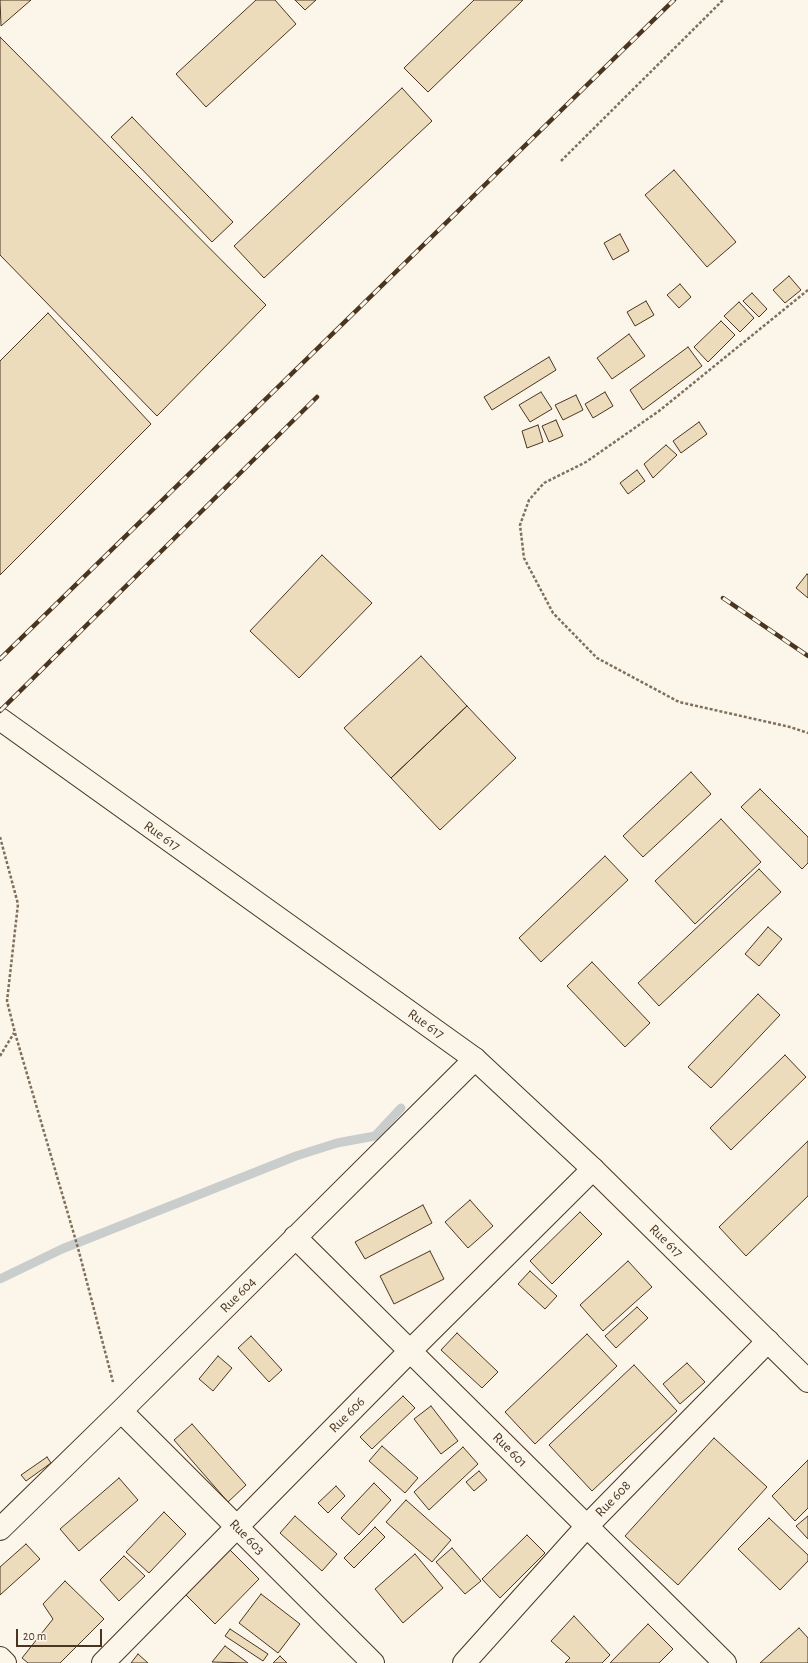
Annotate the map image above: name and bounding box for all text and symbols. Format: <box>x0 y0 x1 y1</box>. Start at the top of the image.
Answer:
street label: Rue 617 <box>141 817 183 855</box>
street label: Rue 617 <box>405 1005 447 1043</box>
street label: Rue 617 <box>646 1221 686 1261</box>
street label: Rue 604 <box>216 1273 260 1317</box>
street label: Rue 606 <box>326 1394 368 1436</box>
street label: Rue 601 <box>489 1429 531 1471</box>
street label: Rue 608 <box>592 1477 634 1521</box>
street label: Rue 603 <box>226 1516 268 1558</box>
scale bar <box>18 1621 104 1647</box>
text: 20 m <box>23 1630 46 1642</box>

